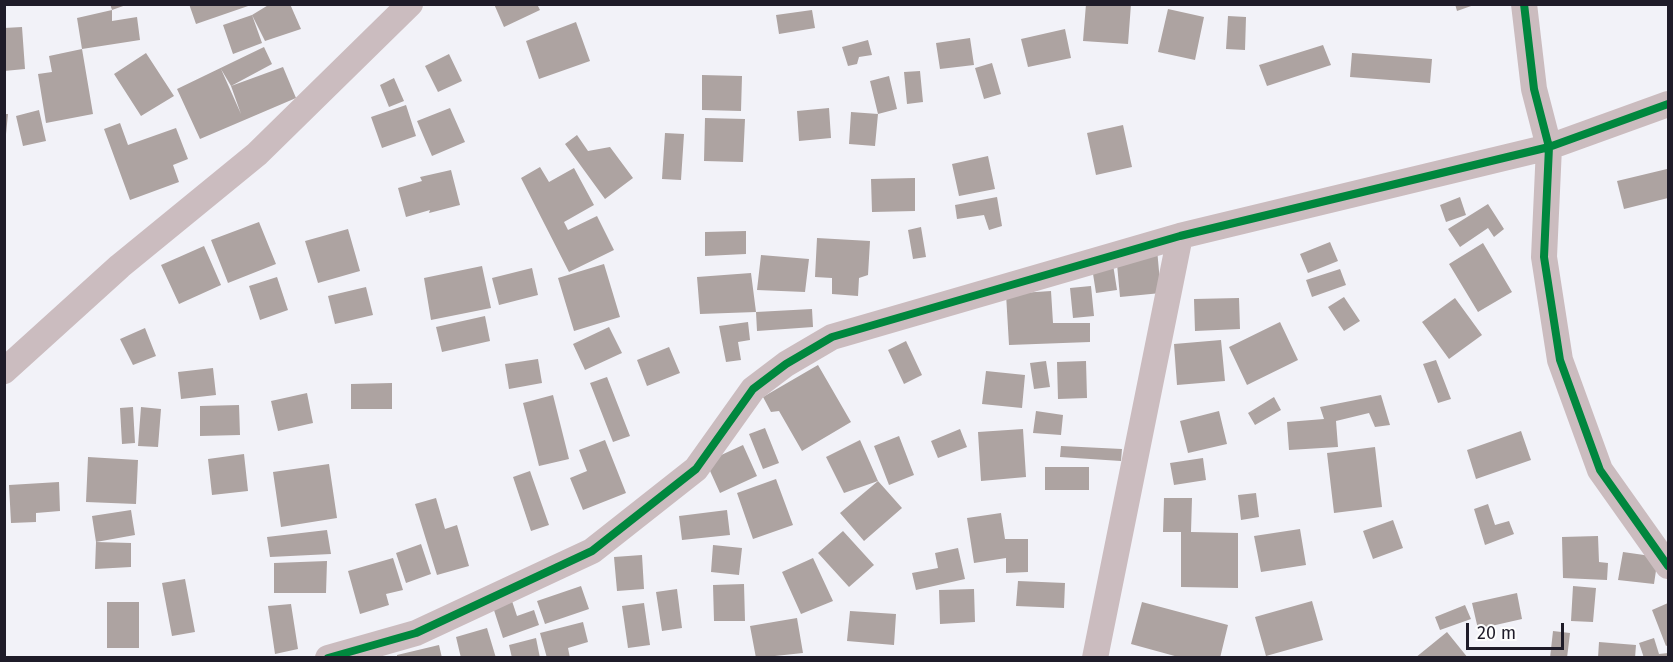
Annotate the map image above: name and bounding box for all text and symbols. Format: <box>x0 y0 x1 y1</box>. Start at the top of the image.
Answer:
scale bar <box>1469 611 1566 649</box>
text: 20 m <box>1477 622 1516 644</box>

